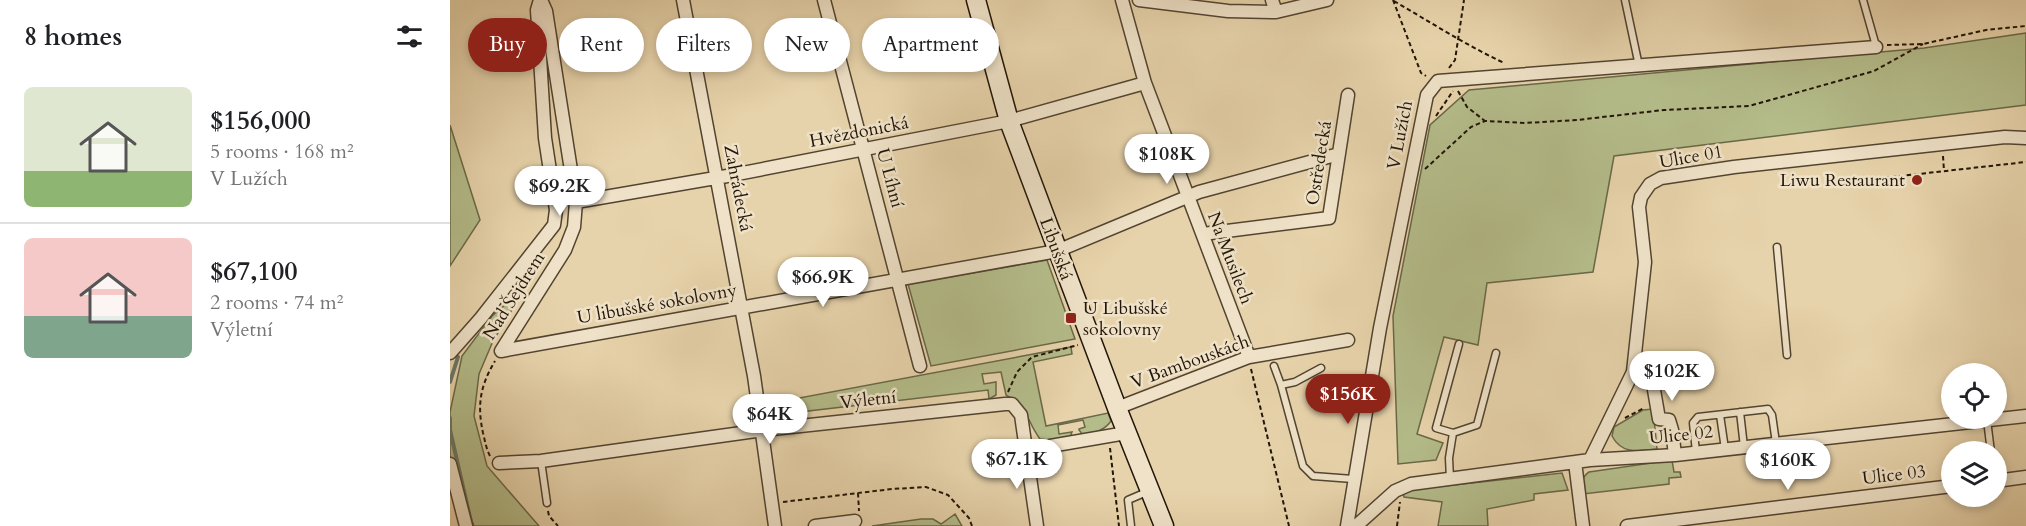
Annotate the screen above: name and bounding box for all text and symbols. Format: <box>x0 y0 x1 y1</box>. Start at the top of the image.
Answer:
chip: Buy <box>468 18 547 72</box>
chip: Rent <box>559 18 644 72</box>
chip: Filters <box>656 18 752 72</box>
chip: New <box>764 18 850 72</box>
chip: Apartment <box>862 18 999 72</box>
text: 8 homes <box>24 19 122 54</box>
icon: filters <box>393 20 426 53</box>
street label: V Lužích <box>1381 98 1419 172</box>
text: $156,000 <box>210 103 311 138</box>
street label: Hvězdonická <box>807 110 911 154</box>
icon: home <box>72 111 144 183</box>
street label: Ostředecká <box>1300 119 1338 207</box>
pin: $108K <box>1125 134 1209 185</box>
text: 5 rooms · 168 m² <box>210 138 354 165</box>
street label: Ulice 01 <box>1657 139 1725 175</box>
text: $108K <box>1138 140 1196 167</box>
street label: Zahrádecká <box>717 142 759 234</box>
street label: U Líhní <box>870 145 910 211</box>
text: V Lužích <box>210 165 288 192</box>
pin: $69.2K <box>511 166 609 217</box>
place label: Liwu Restaurant <box>1780 168 1905 193</box>
text: $69.2K <box>529 172 591 199</box>
marker: Liwu Restaurant <box>1910 173 1924 187</box>
street label: Na Musilech <box>1201 208 1259 308</box>
street label: Libušská <box>1033 214 1079 284</box>
street label: Nad Šejdrem <box>477 247 551 345</box>
text: $67,100 <box>210 254 298 289</box>
pin: $66.9K <box>774 257 872 308</box>
icon: home <box>72 262 144 334</box>
text: $66.9K <box>792 263 854 290</box>
street label: U libušské sokolovny <box>575 278 739 330</box>
text: 2 rooms · 74 m² <box>210 289 343 316</box>
place label: U Libušské sokolovny <box>1083 296 1168 342</box>
marker: U Libušské sokolovny <box>1064 311 1078 325</box>
text: Výletní <box>210 316 273 343</box>
street label: V Bambouskách <box>1127 329 1253 395</box>
pin: $102K <box>1630 351 1714 402</box>
text: $102K <box>1643 357 1701 384</box>
map controls <box>1941 363 2007 507</box>
button: locate <box>1941 363 2007 429</box>
pin: $156K <box>1306 374 1390 425</box>
text: $156K <box>1319 380 1377 407</box>
street label: Výletní <box>839 385 897 415</box>
pin: $64K <box>734 394 806 445</box>
text: $64K <box>747 400 793 427</box>
street label: Ulice 02 <box>1648 419 1714 451</box>
pin: $67.1K <box>968 439 1066 490</box>
pin: $160K <box>1746 440 1830 491</box>
button: layers <box>1941 441 2007 507</box>
text: $67.1K <box>986 445 1048 472</box>
text: $160K <box>1759 446 1817 473</box>
street label: Ulice 03 <box>1861 459 1927 491</box>

